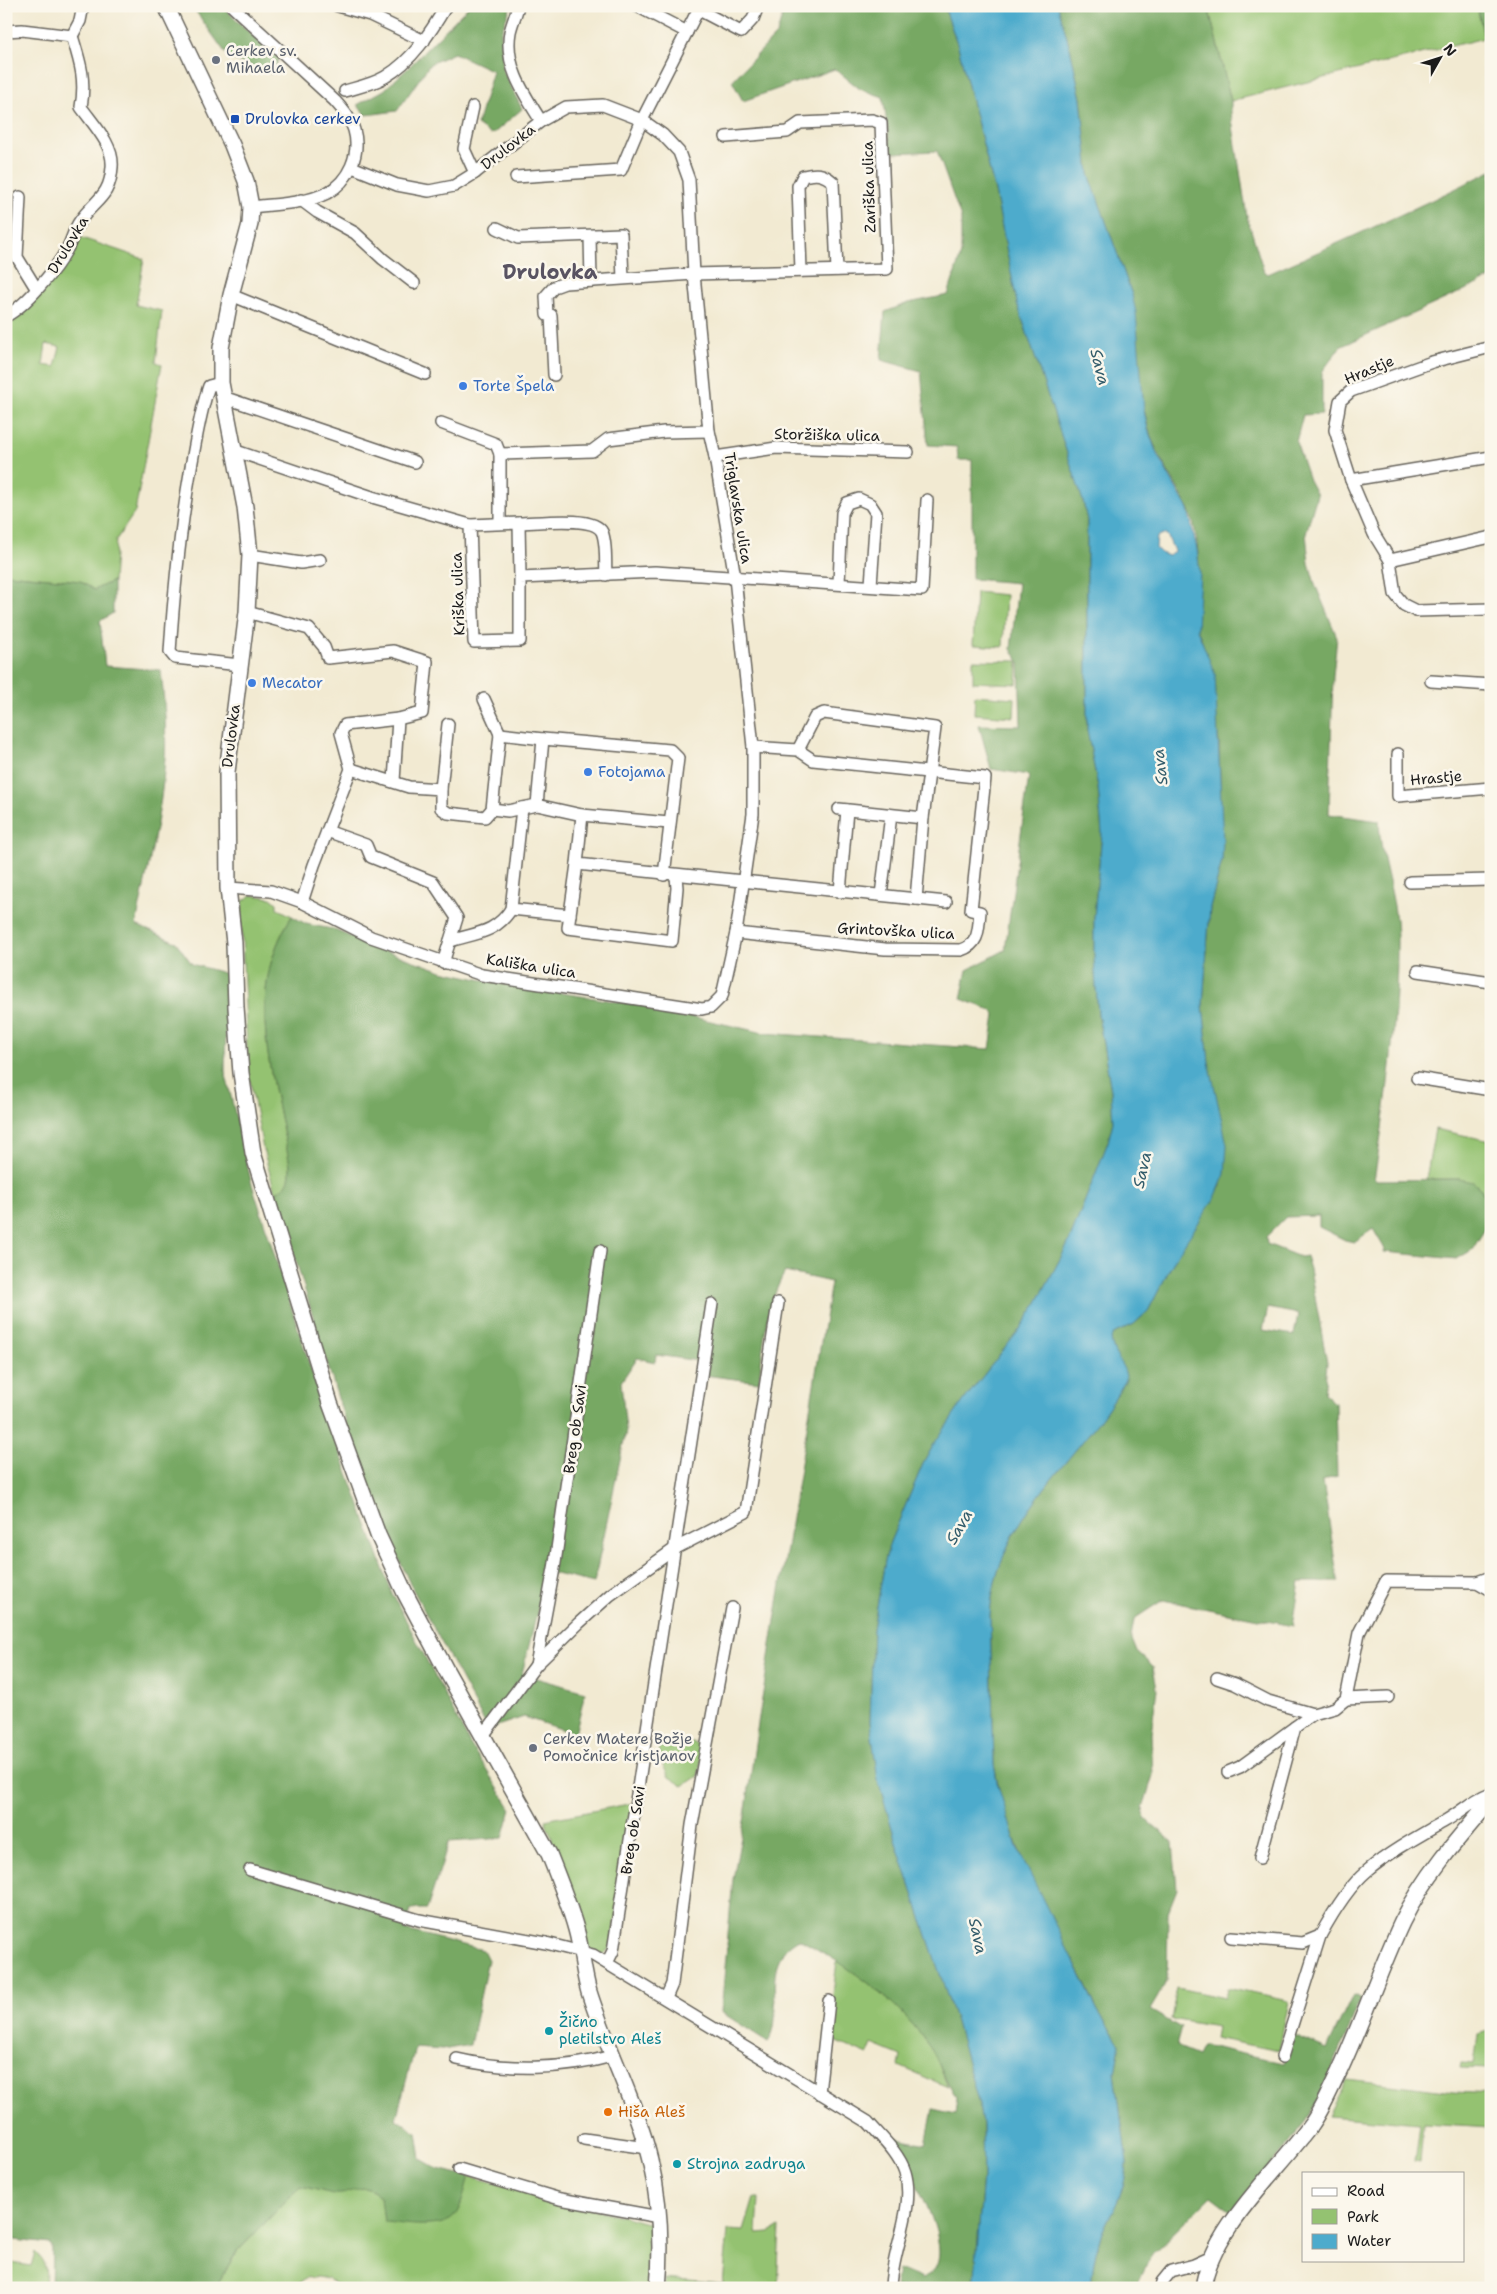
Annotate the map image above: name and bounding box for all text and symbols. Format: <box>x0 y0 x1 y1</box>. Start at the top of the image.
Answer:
north arrow <box>1414 32 1464 82</box>
text: N <box>1440 40 1461 60</box>
place label: Cerkev sv. Mihaela <box>226 41 297 78</box>
marker: Cerkev sv. Mihaela <box>210 54 222 66</box>
place label: Drulovka cerkev <box>245 109 361 129</box>
marker: Drulovka cerkev <box>229 113 241 125</box>
street label: Drulovka <box>477 119 540 175</box>
street label: Zariška ulica <box>857 140 881 233</box>
street label: Drulovka <box>43 212 93 278</box>
district label: Drulovka <box>503 259 598 285</box>
water label: Sava <box>1085 347 1115 387</box>
street label: Hrastje <box>1341 351 1397 389</box>
place label: Torte Špela <box>473 375 555 396</box>
marker: Torte Špela <box>457 380 469 392</box>
street label: Storžiška ulica <box>774 424 881 446</box>
street label: Triglavska ulica <box>719 451 757 566</box>
street label: Kriška ulica <box>447 551 469 636</box>
place label: Mecator <box>262 673 323 693</box>
marker: Mecator <box>246 677 258 689</box>
street label: Drulovka <box>217 702 245 769</box>
water label: Sava <box>1148 748 1172 786</box>
place label: Fotojama <box>598 762 666 782</box>
marker: Fotojama <box>582 766 594 778</box>
street label: Hrastje <box>1409 766 1463 790</box>
street label: Grintovška ulica <box>837 918 956 944</box>
street label: Kališka ulica <box>485 949 578 983</box>
water label: Sava <box>1128 1150 1156 1190</box>
street label: Breg ob Savi <box>559 1383 591 1475</box>
water label: Sava <box>941 1506 977 1548</box>
place label: Cerkev Matere Božje Pomočnice kristjanov <box>543 1729 695 1766</box>
marker: Cerkev Matere Božje Pomočnice kristjanov <box>527 1742 539 1754</box>
street label: Breg ob Savi <box>616 1784 650 1876</box>
water label: Sava <box>964 1916 992 1956</box>
place label: Žično pletilstvo Aleš <box>559 2011 662 2049</box>
marker: Žično pletilstvo Aleš <box>543 2025 555 2037</box>
place label: Hiša Aleš <box>618 2102 685 2122</box>
marker: Hiša Aleš <box>602 2106 614 2118</box>
place label: Strojna zadruga <box>687 2154 806 2174</box>
marker: Strojna zadruga <box>671 2158 683 2170</box>
legend <box>1302 2172 1464 2262</box>
text: Road <box>1347 2181 1385 2201</box>
text: Park <box>1347 2207 1379 2227</box>
text: Water <box>1347 2231 1391 2251</box>

